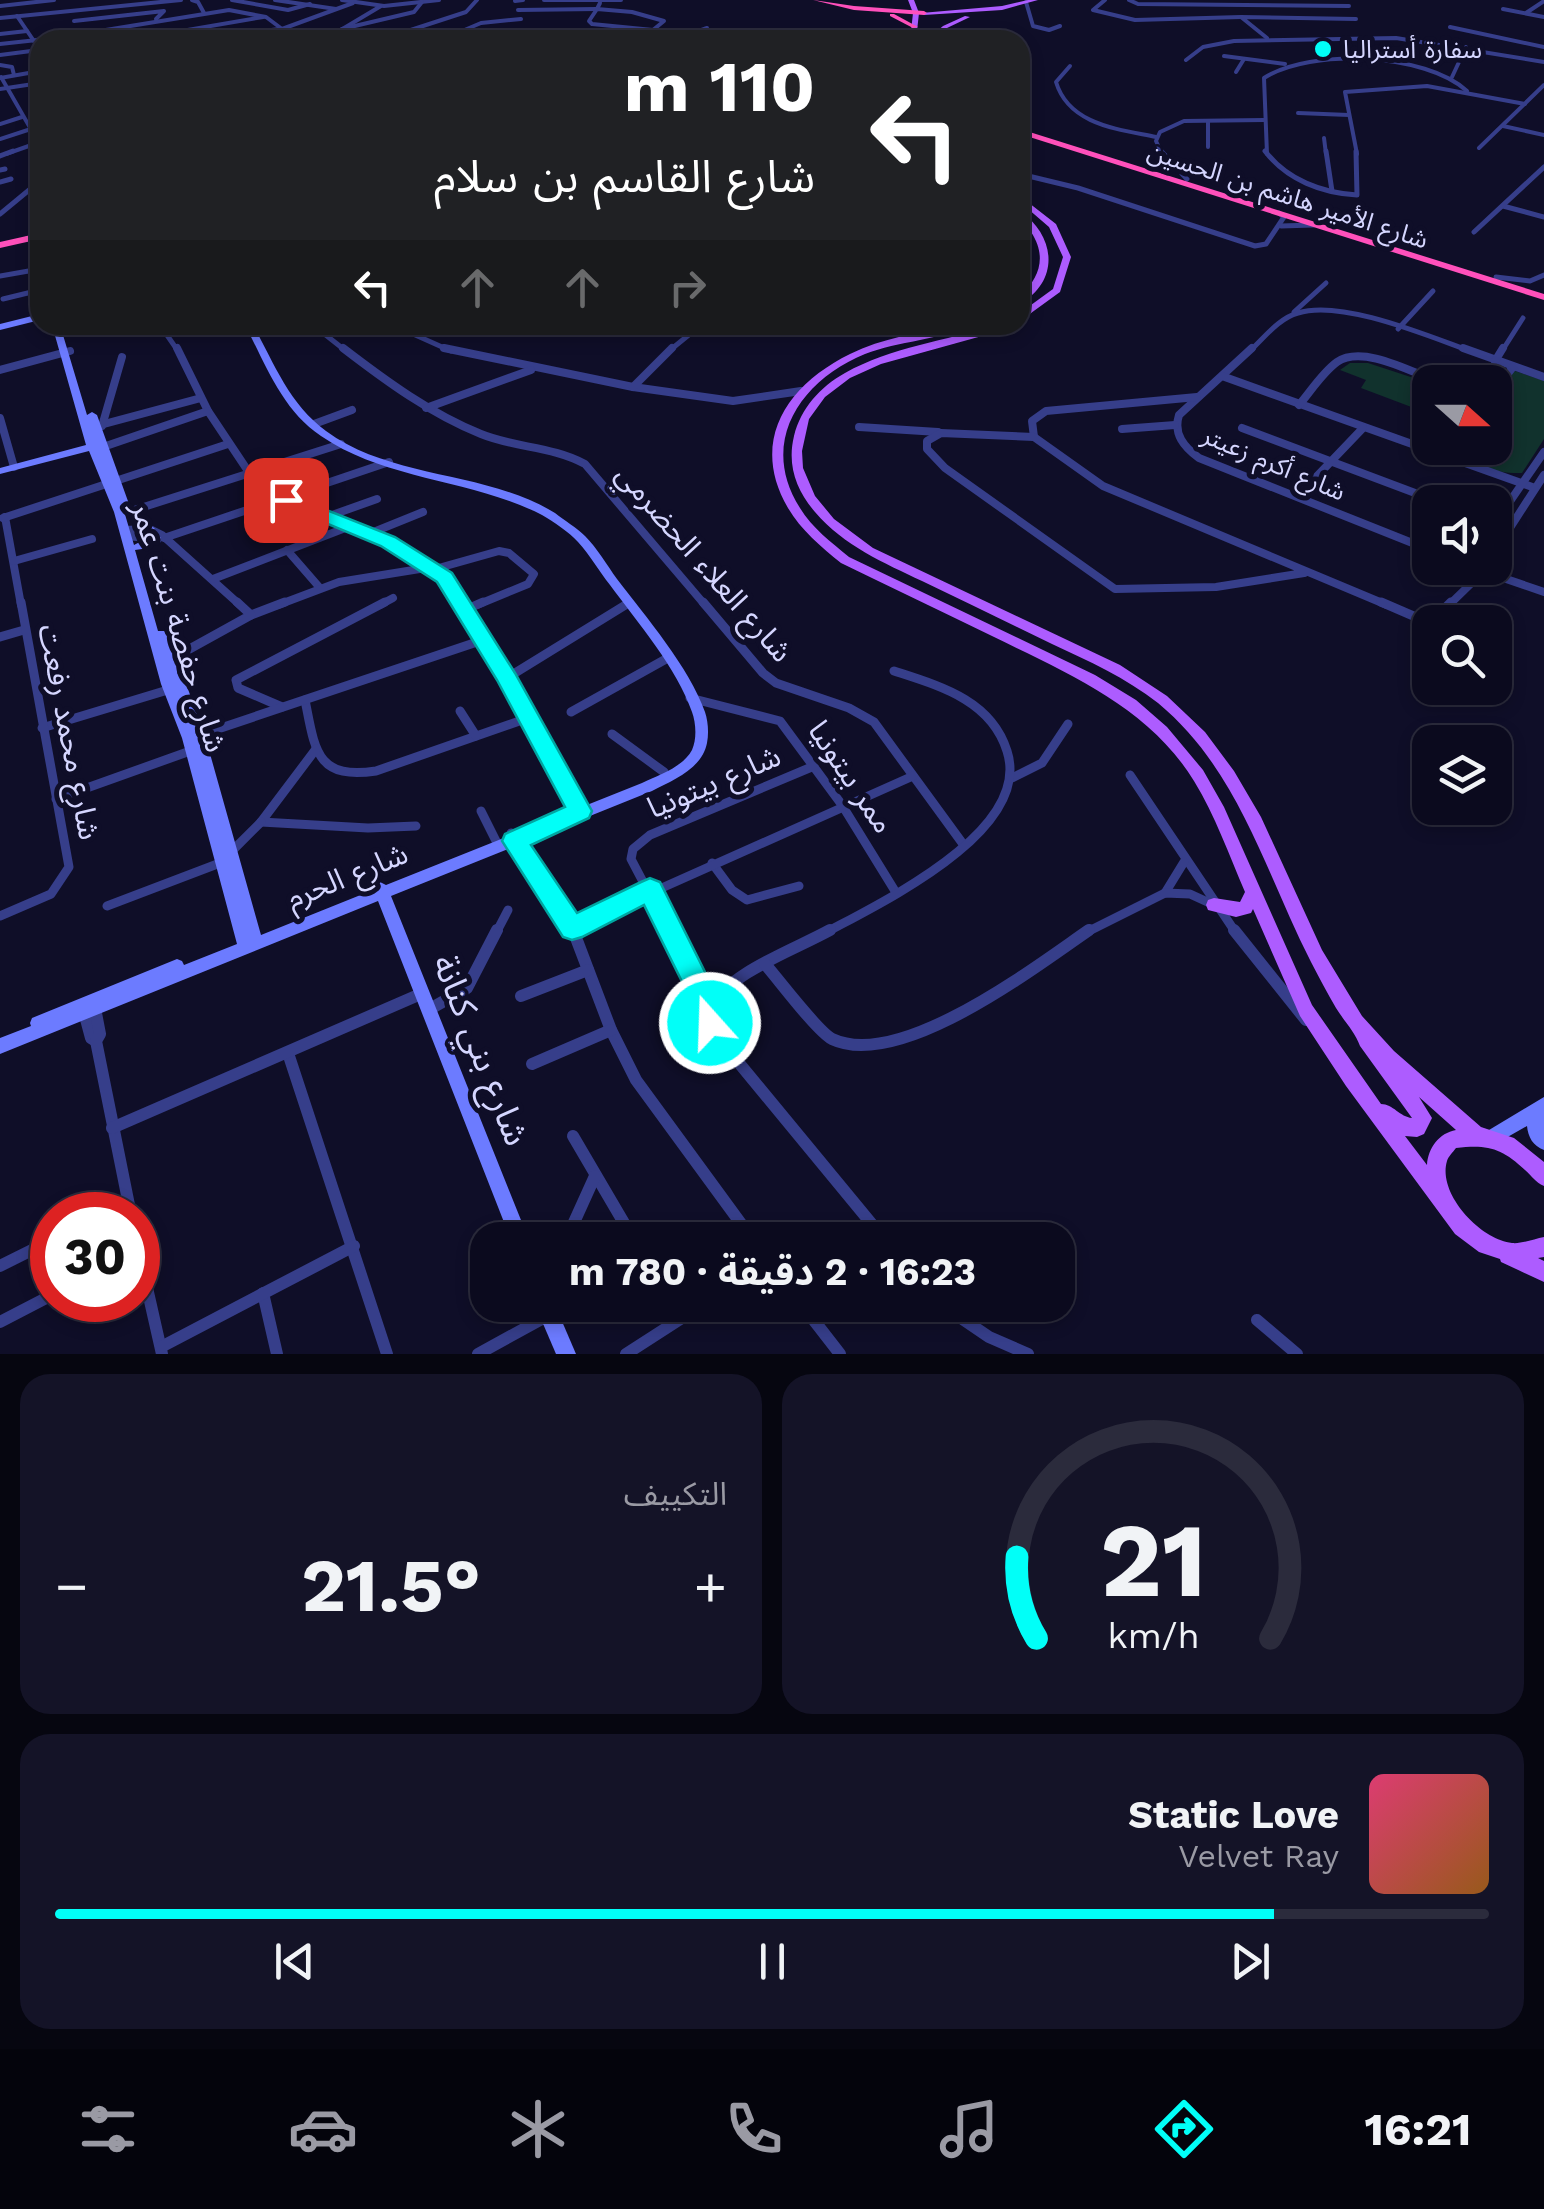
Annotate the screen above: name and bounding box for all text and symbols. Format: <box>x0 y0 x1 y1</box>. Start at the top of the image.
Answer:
place label: سفارة أستراليا <box>1343 34 1482 64</box>
marker: سفارة أستراليا <box>1312 38 1334 60</box>
text: 110 m <box>624 46 815 128</box>
icon: left <box>850 70 980 200</box>
street label: شارع الأمير هاشم بن الحسين <box>1142 136 1432 259</box>
text: شارع القاسم بن سلام <box>434 150 815 203</box>
icon: left <box>345 260 400 315</box>
icon: ahead <box>450 260 505 315</box>
icon: ahead <box>555 260 610 315</box>
icon: right <box>660 260 715 315</box>
north arrow <box>1412 365 1512 465</box>
map controls <box>1412 365 1512 825</box>
street label: شارع أكرم زعيتر <box>1195 419 1350 511</box>
street label: شارع العلاء الحضرمي <box>604 457 800 673</box>
pin <box>244 458 329 543</box>
icon: arrive <box>259 473 314 528</box>
button: sound <box>1412 485 1512 585</box>
street label: شارع حفصة بنت عمر <box>120 496 234 758</box>
button: search <box>1412 605 1512 705</box>
street label: شارع محمد رفعت <box>27 621 108 844</box>
street label: ممر بيتونيا <box>801 714 902 839</box>
button: layers <box>1412 725 1512 825</box>
street label: شارع بيتونيا <box>642 738 788 830</box>
street label: شارع الحرم <box>281 835 415 920</box>
street label: شارع بني كنانة <box>418 948 538 1154</box>
position arrow <box>658 971 762 1075</box>
speed limit sign: 30 <box>30 1192 160 1322</box>
text: 16:23 · 2 دقيقة · 780 m <box>569 1250 976 1294</box>
text: التكييف <box>624 1475 727 1513</box>
text: 21 <box>1100 1499 1206 1621</box>
text: 21.5° <box>301 1541 481 1629</box>
text: − <box>55 1554 88 1618</box>
text: + <box>694 1554 727 1618</box>
text: km/h <box>1107 1615 1199 1657</box>
text: Static Love <box>1128 1793 1339 1837</box>
text: Velvet Ray <box>1178 1837 1339 1875</box>
icon: previous <box>267 1934 322 1989</box>
icon: pause <box>745 1934 800 1989</box>
icon: next <box>1223 1934 1278 1989</box>
icon: filters <box>73 2094 143 2164</box>
icon: car <box>288 2094 358 2164</box>
icon: climate <box>503 2094 573 2164</box>
icon: phone <box>719 2094 789 2164</box>
icon: music <box>934 2094 1004 2164</box>
icon: directions <box>1149 2094 1219 2164</box>
text: 16:21 <box>1364 2103 1471 2156</box>

